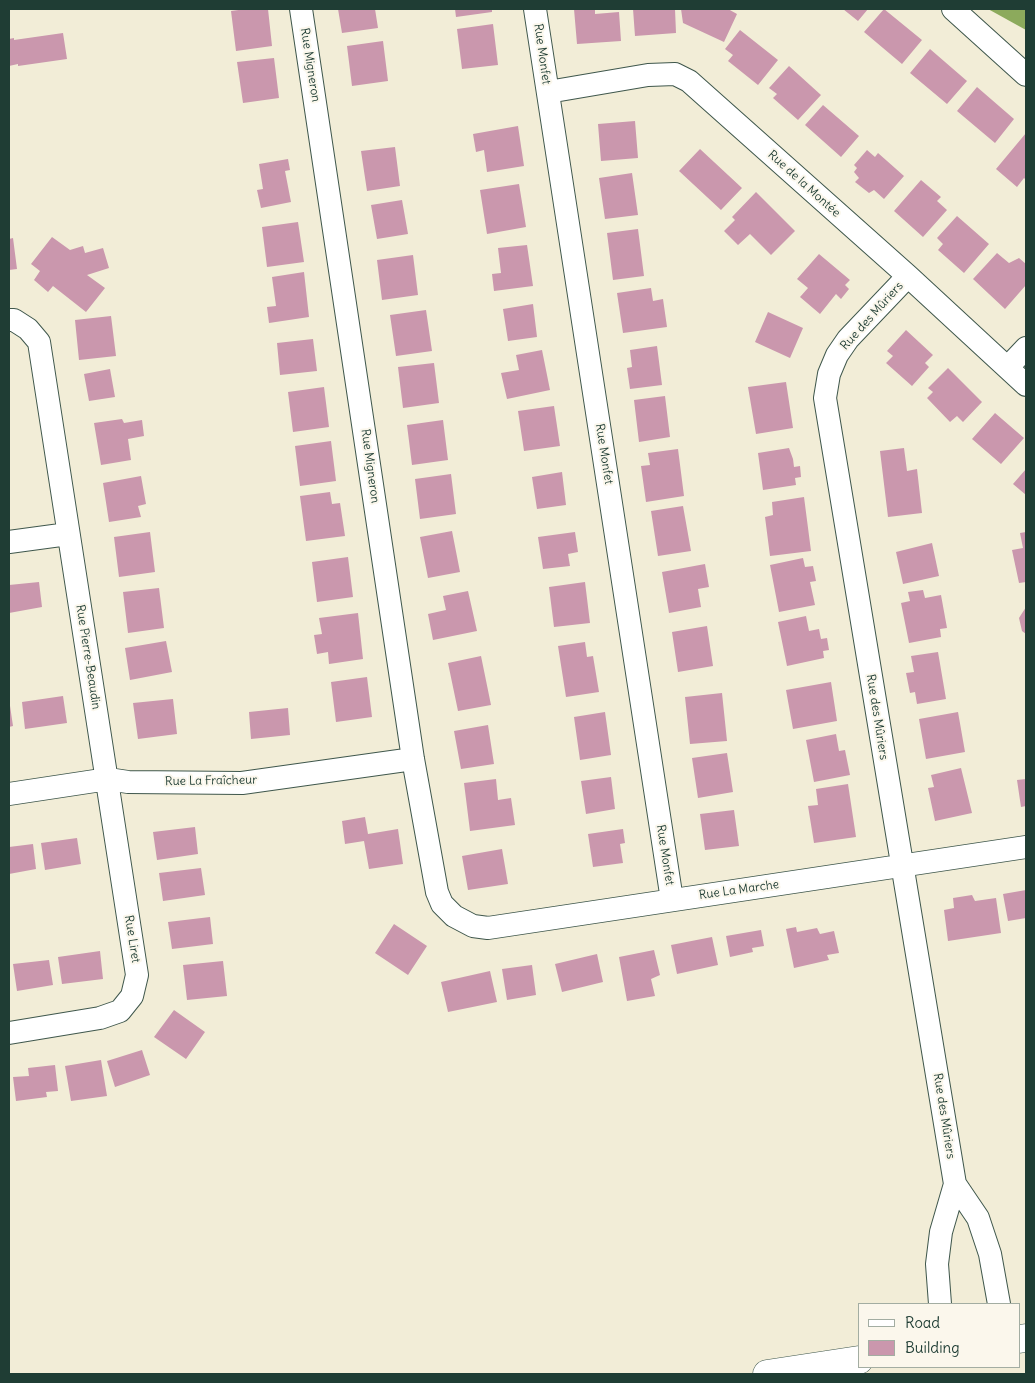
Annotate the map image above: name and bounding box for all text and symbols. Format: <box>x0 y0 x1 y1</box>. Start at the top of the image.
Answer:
street label: Rue Monfet <box>531 23 553 85</box>
street label: Rue Migneron <box>297 27 323 103</box>
street label: Rue de la Montée <box>765 148 843 220</box>
street label: Rue des Mûriers <box>838 279 906 353</box>
street label: Rue Monfet <box>592 423 616 485</box>
street label: Rue Migneron <box>358 428 382 504</box>
street label: Rue Pierre-Beaudin <box>73 604 103 710</box>
street label: Rue des Mûriers <box>863 673 891 761</box>
street label: Rue La Fraîcheur <box>165 773 257 789</box>
street label: Rue Monfet <box>653 824 677 886</box>
street label: Rue La Marche <box>698 877 780 903</box>
street label: Rue Liret <box>121 914 143 964</box>
street label: Rue des Mûriers <box>930 1072 958 1160</box>
legend <box>858 1303 1020 1368</box>
text: Road <box>905 1313 940 1332</box>
text: Building <box>905 1338 960 1357</box>

